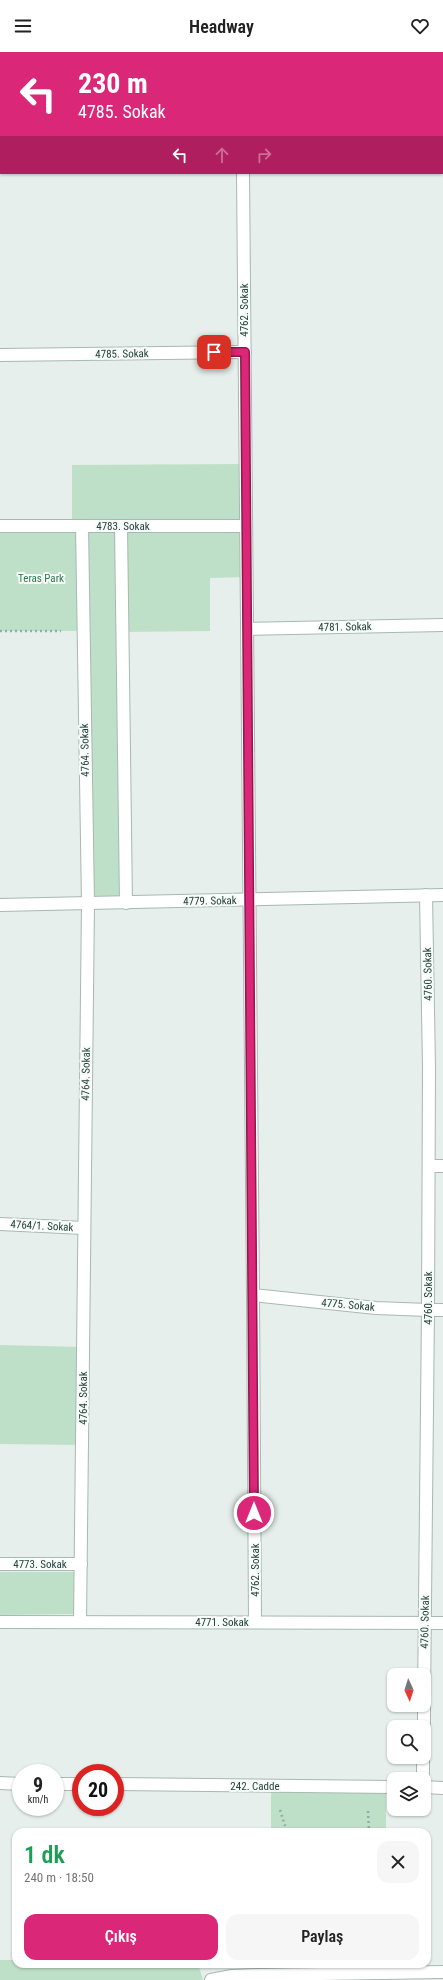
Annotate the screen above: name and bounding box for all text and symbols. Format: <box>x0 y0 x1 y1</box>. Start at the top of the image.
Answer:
icon: menu <box>12 15 34 37</box>
icon: heart <box>409 15 431 37</box>
text: Headway <box>189 16 254 37</box>
text: 230 m <box>78 67 148 100</box>
icon: left <box>12 68 64 120</box>
text: 4785. Sokak <box>78 101 166 122</box>
icon: left <box>169 144 191 166</box>
icon: ahead <box>211 144 233 166</box>
icon: right <box>253 144 275 166</box>
street label: 4762. Sokak <box>238 283 251 337</box>
pin <box>197 335 231 369</box>
icon: arrive <box>203 341 225 363</box>
street label: 4785. Sokak <box>95 347 149 361</box>
street label: 4783. Sokak <box>96 520 150 533</box>
park label: Teras Park <box>18 572 64 585</box>
street label: 4781. Sokak <box>318 620 372 634</box>
street label: 4764. Sokak <box>78 723 92 777</box>
street label: 4779. Sokak <box>183 894 237 908</box>
street label: 4760. Sokak <box>421 947 435 1001</box>
street label: 4764. Sokak <box>79 1047 93 1101</box>
street label: 4764/1. Sokak <box>10 1218 74 1234</box>
street label: 4760. Sokak <box>422 1271 435 1325</box>
street label: 4775. Sokak <box>321 1296 375 1314</box>
street label: 4764. Sokak <box>77 1371 90 1425</box>
position arrow <box>233 1492 275 1534</box>
street label: 4762. Sokak <box>249 1543 262 1597</box>
street label: 4773. Sokak <box>13 1558 67 1571</box>
street label: 4760. Sokak <box>418 1595 432 1649</box>
street label: 4771. Sokak <box>195 1616 249 1629</box>
north arrow <box>387 1668 431 1712</box>
map controls <box>387 1668 431 1816</box>
button: search <box>387 1720 431 1764</box>
speed limit sign: 20 <box>72 1764 124 1816</box>
button: layers <box>387 1772 431 1816</box>
text: 9 <box>33 1773 43 1797</box>
street label: 242. Cadde <box>230 1780 280 1793</box>
text: km/h <box>28 1794 48 1805</box>
text: 1 dk <box>24 1841 65 1869</box>
button: close <box>377 1841 419 1883</box>
text: 240 m · 18:50 <box>24 1870 94 1885</box>
button: Çıkış <box>24 1914 218 1960</box>
button: Paylaş <box>226 1914 419 1960</box>

